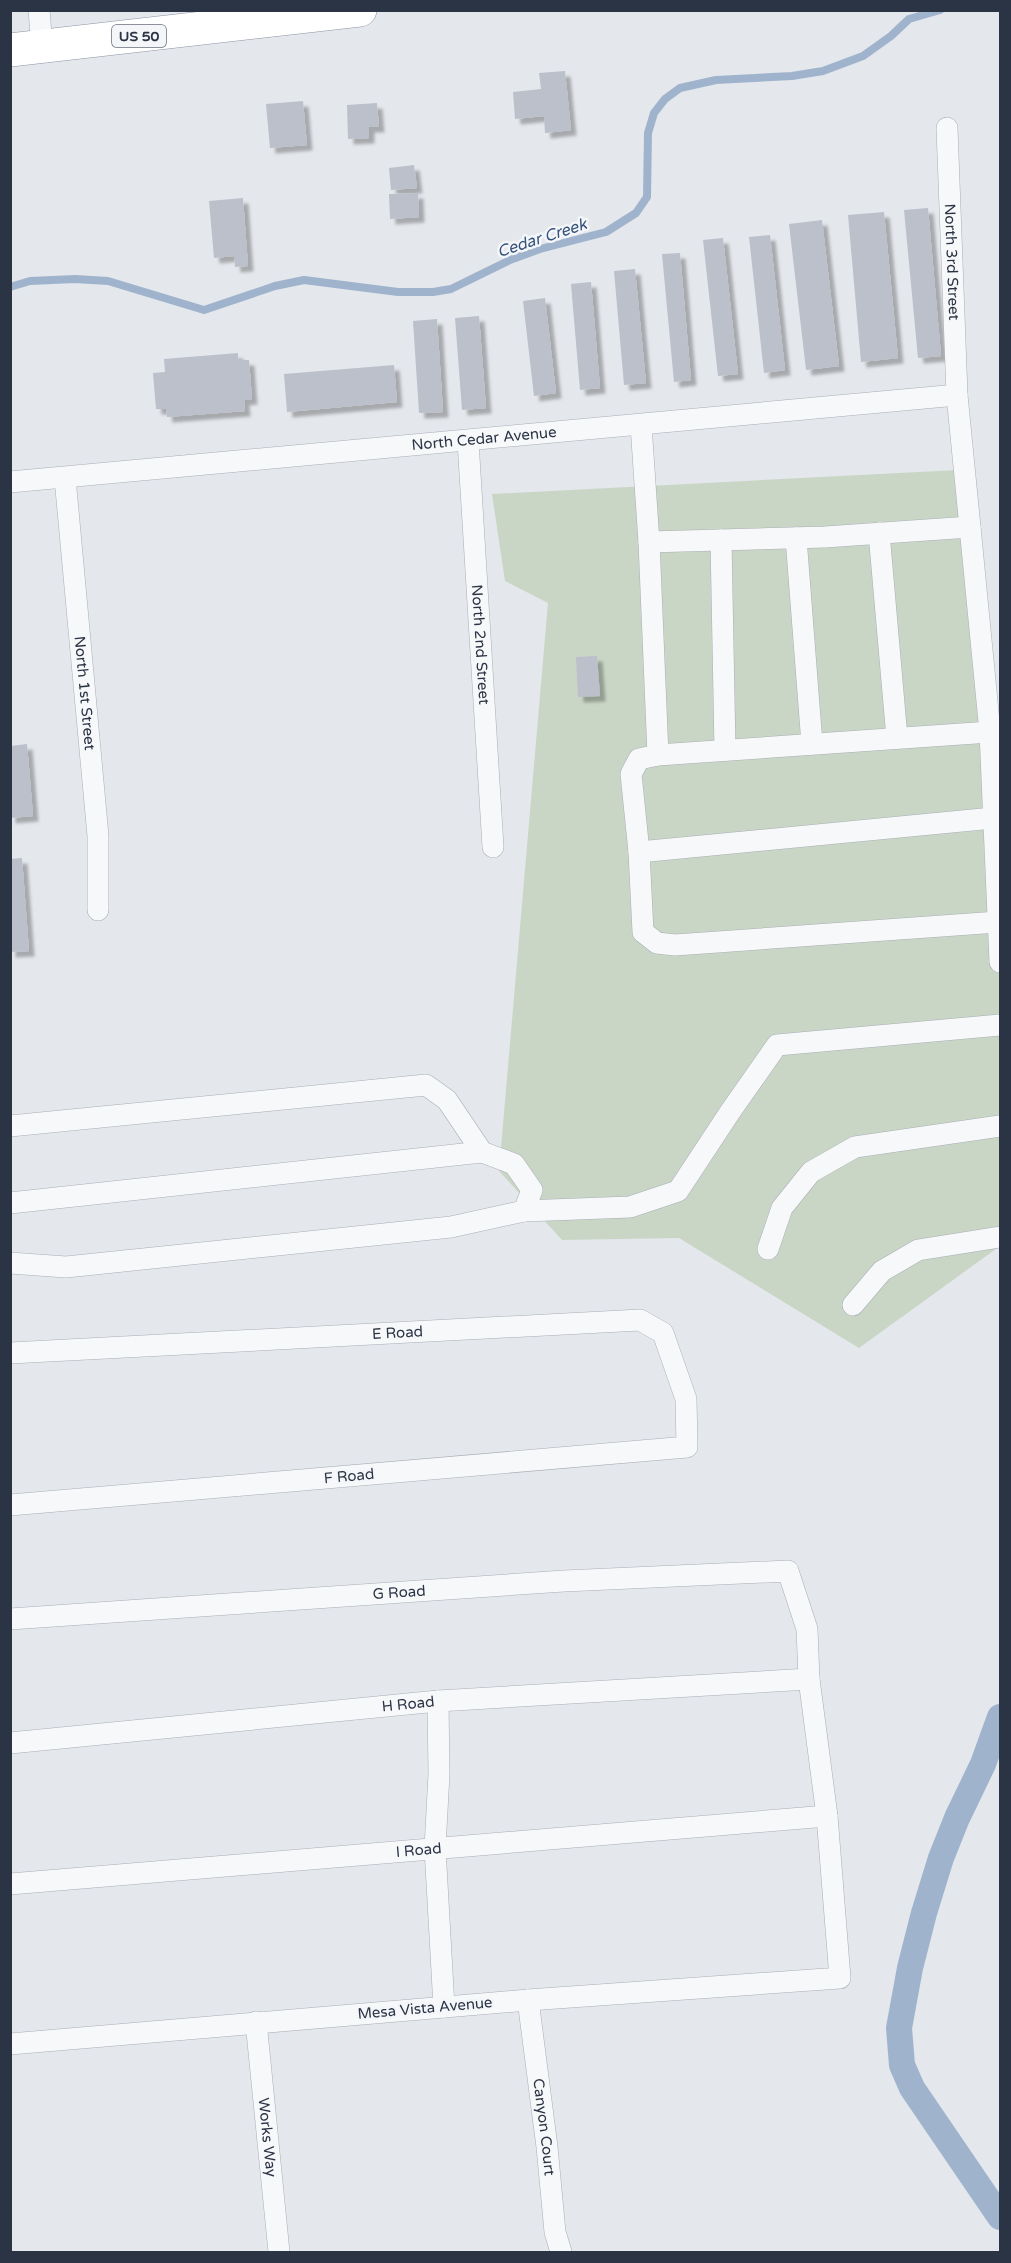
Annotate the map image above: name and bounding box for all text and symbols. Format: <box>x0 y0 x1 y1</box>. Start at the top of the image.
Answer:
road number: US 50 <box>112 25 166 47</box>
street label: North 3rd Street <box>941 203 963 321</box>
water label: Cedar Creek <box>495 214 591 262</box>
street label: North Cedar Avenue <box>411 423 557 454</box>
street label: North 2nd Street <box>468 584 493 705</box>
street label: North 1st Street <box>71 635 99 751</box>
street label: E Road <box>371 1322 424 1343</box>
street label: F Road <box>323 1465 375 1487</box>
street label: G Road <box>372 1582 426 1603</box>
street label: H Road <box>381 1692 435 1715</box>
street label: I Road <box>395 1839 442 1861</box>
street label: Mesa Vista Avenue <box>357 1993 493 2023</box>
street label: Canyon Court <box>529 2077 559 2177</box>
street label: Works Way <box>255 2097 280 2178</box>

